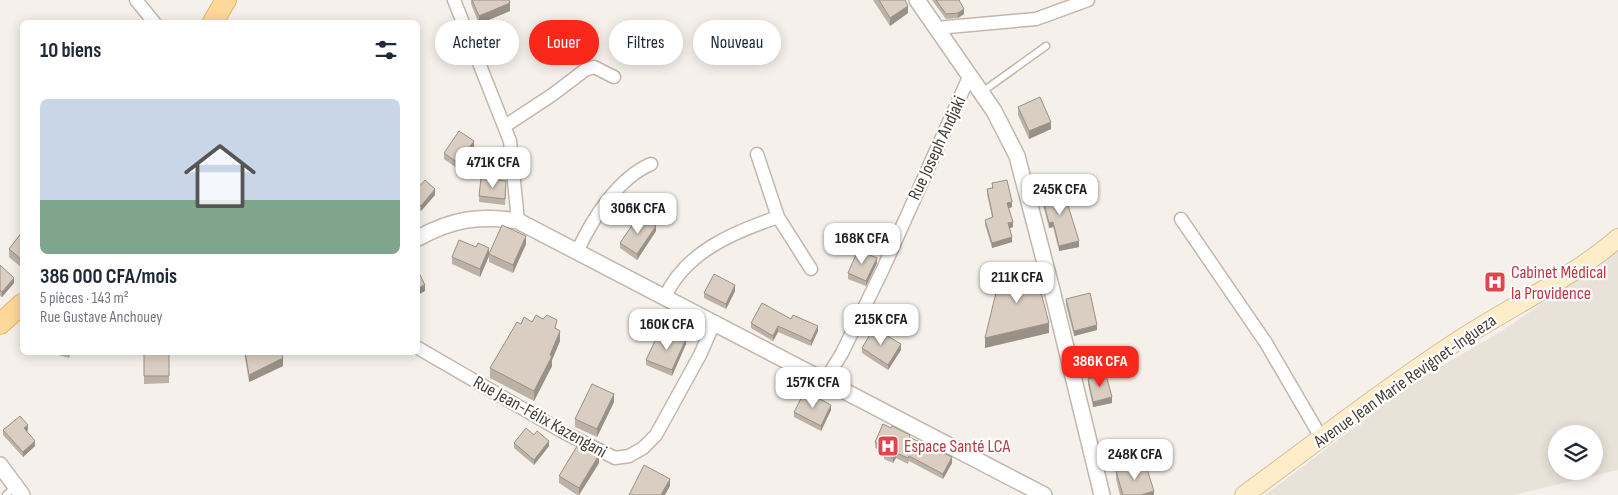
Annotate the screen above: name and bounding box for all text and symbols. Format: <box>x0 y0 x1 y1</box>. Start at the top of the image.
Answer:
chip: Acheter <box>435 20 519 65</box>
chip: Louer <box>529 20 599 65</box>
chip: Filtres <box>609 20 683 65</box>
chip: Nouveau <box>693 20 781 65</box>
icon: filters <box>372 36 400 64</box>
text: 10 biens <box>40 38 101 63</box>
street label: Rue Joseph Andjaki <box>904 93 970 203</box>
icon: home <box>175 131 265 221</box>
pin: 471K CFA <box>441 146 545 189</box>
text: 471K CFA <box>466 153 520 172</box>
pin: 245K CFA <box>1008 174 1112 216</box>
text: 245K CFA <box>1033 180 1087 199</box>
pin: 306K CFA <box>586 192 690 235</box>
text: 306K CFA <box>611 199 665 218</box>
pin: 168K CFA <box>810 222 914 265</box>
text: 168K CFA <box>835 229 889 248</box>
pin: 211K CFA <box>965 262 1069 304</box>
place label: Cabinet Médical la Providence <box>1511 262 1606 304</box>
text: 386 000 CFA/mois <box>40 264 177 289</box>
text: 211K CFA <box>991 268 1043 287</box>
hospital icon: Cabinet Médical la Providence <box>1483 270 1507 294</box>
text: 5 pièces · 143 m² <box>40 289 129 308</box>
pin: 215K CFA <box>829 304 933 346</box>
text: Rue Gustave Anchouey <box>40 308 162 327</box>
pin: 160K CFA <box>615 308 719 351</box>
text: 215K CFA <box>855 310 907 329</box>
street label: Avenue Jean Marie Revignet-Ingueza <box>1309 310 1500 453</box>
text: 160K CFA <box>640 315 694 334</box>
pin: 386K CFA <box>1048 346 1152 388</box>
text: 386K CFA <box>1073 352 1127 371</box>
pin: 157K CFA <box>761 366 865 409</box>
street label: Rue Jean-Félix Kazengani <box>469 372 611 462</box>
text: 157K CFA <box>787 373 839 392</box>
map controls <box>1548 425 1603 480</box>
button: layers <box>1548 425 1603 480</box>
hospital icon: Espace Santé LCA <box>876 434 900 458</box>
place label: Espace Santé LCA <box>904 436 1010 457</box>
pin: 248K CFA <box>1083 438 1187 481</box>
text: 248K CFA <box>1108 445 1162 464</box>

